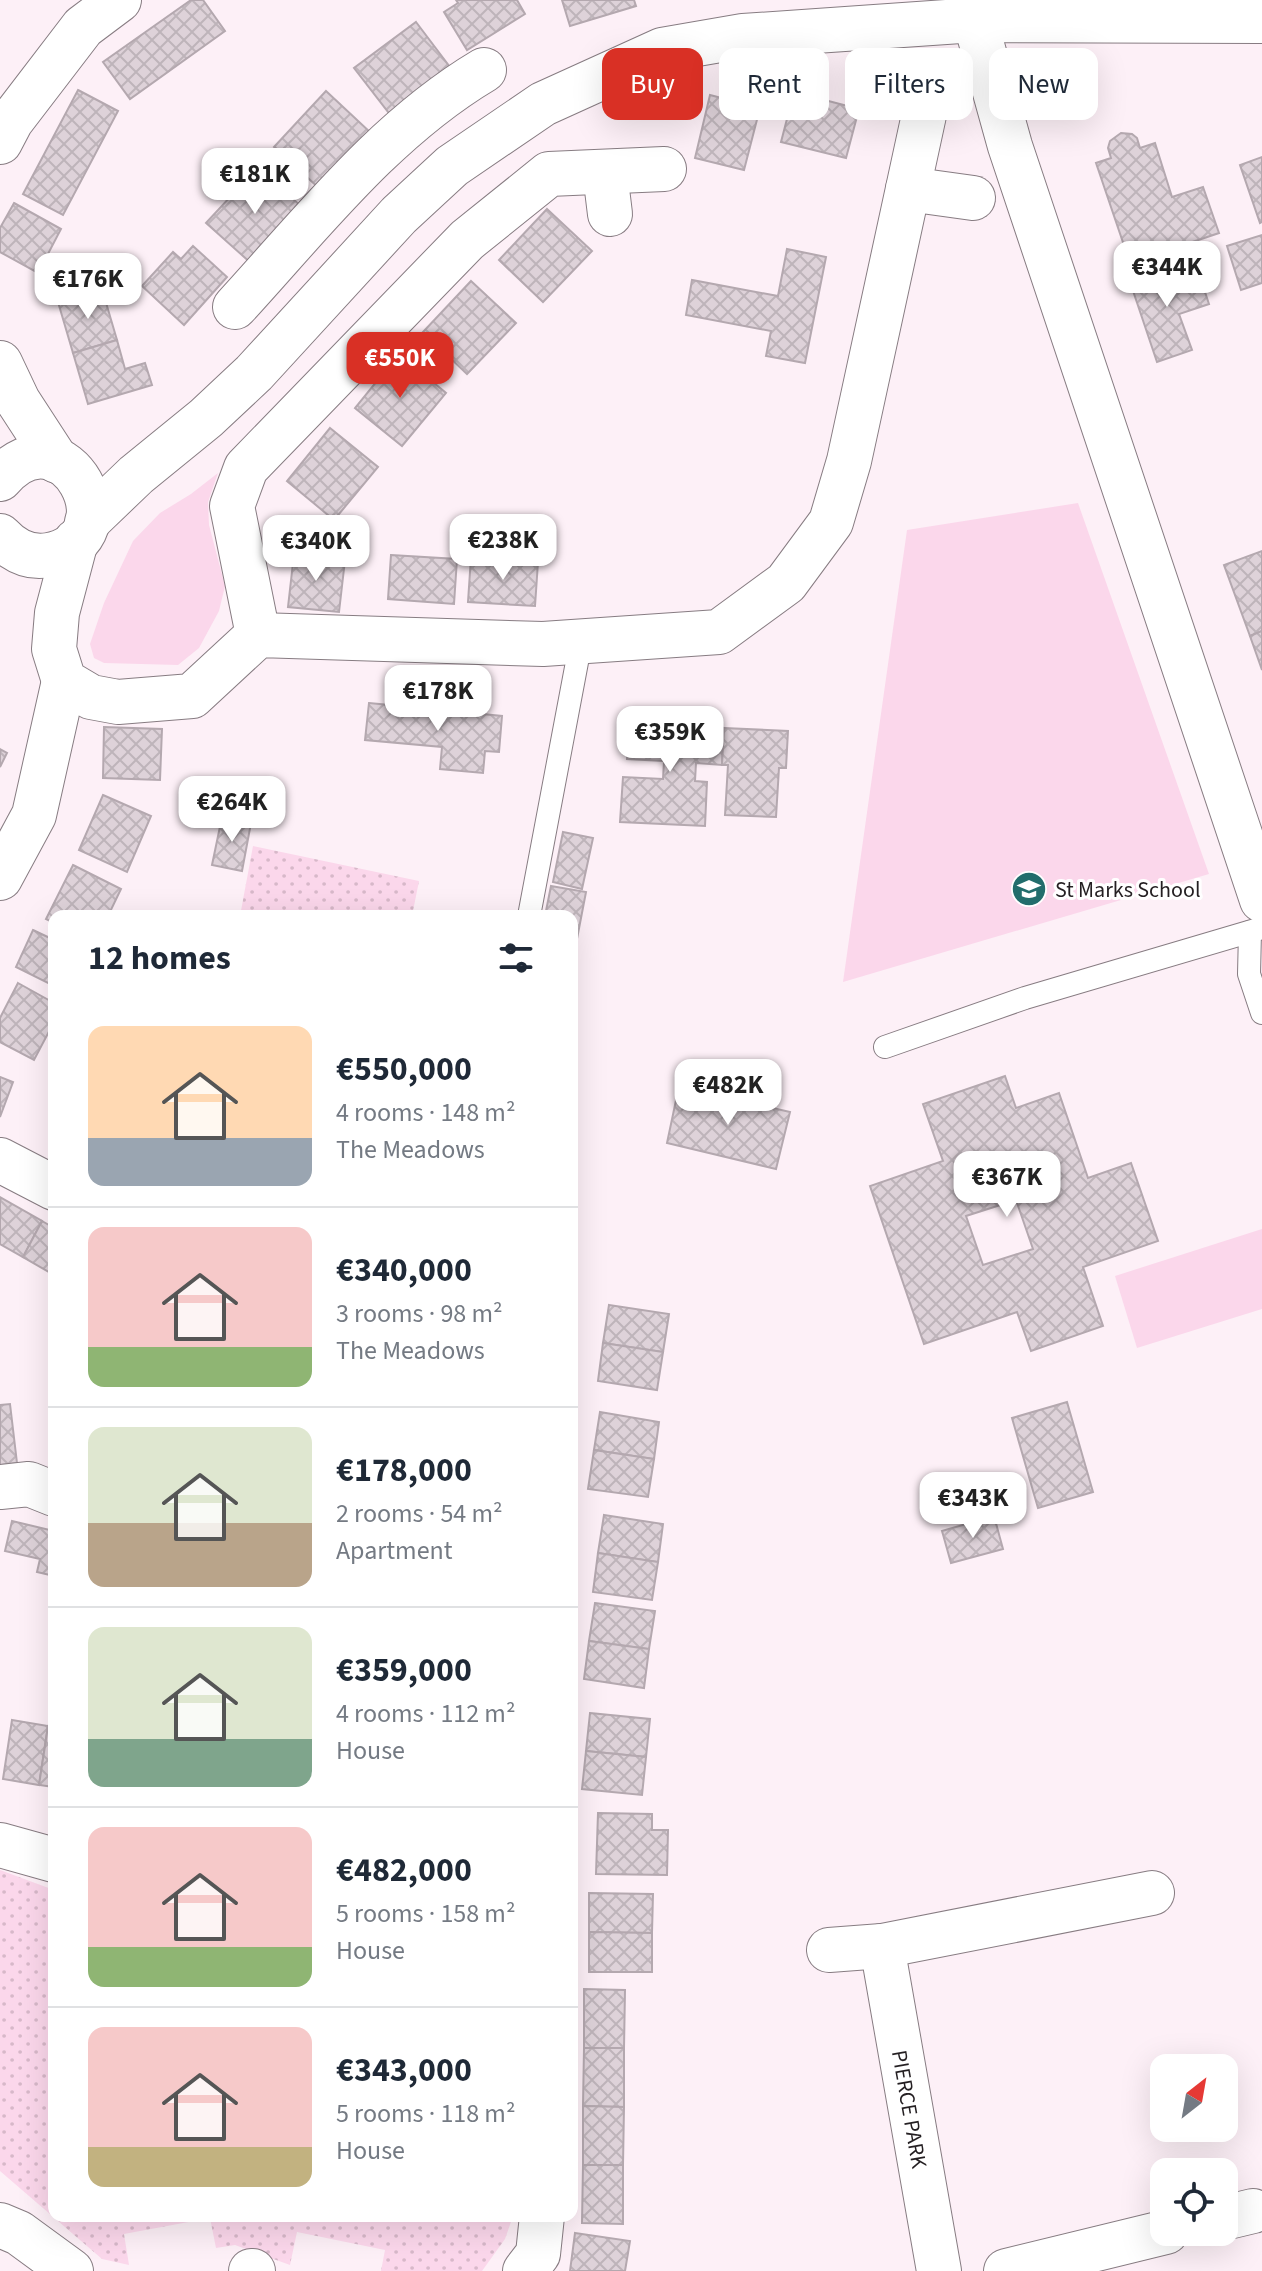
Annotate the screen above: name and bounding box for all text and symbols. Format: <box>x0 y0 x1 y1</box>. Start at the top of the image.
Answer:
chip: Buy <box>602 48 703 120</box>
chip: Rent <box>719 48 829 120</box>
chip: Filters <box>845 48 973 120</box>
chip: New <box>989 48 1098 120</box>
pin: €181K <box>199 148 311 216</box>
text: €181K <box>220 155 290 192</box>
pin: €344K <box>1111 241 1223 309</box>
text: €344K <box>1132 248 1202 285</box>
pin: €176K <box>32 253 144 321</box>
text: €176K <box>53 260 123 297</box>
pin: €550K <box>344 332 456 400</box>
text: €550K <box>365 339 435 376</box>
pin: €238K <box>447 514 559 582</box>
pin: €340K <box>260 515 372 583</box>
text: €238K <box>468 521 538 558</box>
text: €340K <box>281 522 351 559</box>
pin: €178K <box>382 665 494 733</box>
text: €178K <box>403 672 473 709</box>
pin: €359K <box>614 706 726 774</box>
text: €359K <box>635 713 705 750</box>
pin: €264K <box>176 776 288 844</box>
text: €264K <box>197 783 267 820</box>
school or university icon: St Marks School <box>1010 870 1048 908</box>
place label: St Marks School <box>1055 874 1201 906</box>
text: 12 homes <box>88 934 231 983</box>
icon: filters <box>494 936 538 980</box>
text: €550,000 <box>336 1045 472 1094</box>
icon: home <box>152 1058 248 1154</box>
pin: €482K <box>672 1059 784 1127</box>
text: €482K <box>693 1066 763 1103</box>
text: 4 rooms · 148 m² <box>336 1094 515 1131</box>
text: The Meadows <box>336 1131 485 1168</box>
pin: €367K <box>951 1151 1063 1219</box>
text: €367K <box>972 1158 1042 1195</box>
text: €340,000 <box>336 1246 472 1295</box>
icon: home <box>152 1259 248 1355</box>
text: 3 rooms · 98 m² <box>336 1295 503 1332</box>
text: The Meadows <box>336 1332 485 1369</box>
text: €178,000 <box>336 1446 472 1495</box>
icon: home <box>152 1459 248 1555</box>
pin: €343K <box>917 1472 1029 1540</box>
text: €343K <box>938 1479 1008 1516</box>
text: 2 rooms · 54 m² <box>336 1495 503 1532</box>
text: Apartment <box>336 1532 453 1569</box>
text: €359,000 <box>336 1646 472 1695</box>
icon: home <box>152 1659 248 1755</box>
text: 4 rooms · 112 m² <box>336 1695 515 1732</box>
text: House <box>336 1732 405 1769</box>
text: €482,000 <box>336 1846 472 1895</box>
icon: home <box>152 1859 248 1955</box>
text: 5 rooms · 158 m² <box>336 1895 515 1932</box>
text: House <box>336 1932 405 1969</box>
text: €343,000 <box>336 2046 472 2095</box>
street label: PIERCE PARK <box>883 2048 935 2171</box>
north arrow <box>1150 2054 1238 2142</box>
map controls <box>1150 2054 1238 2246</box>
icon: home <box>152 2059 248 2155</box>
text: 5 rooms · 118 m² <box>336 2095 515 2132</box>
text: House <box>336 2132 405 2169</box>
button: locate <box>1150 2158 1238 2246</box>

